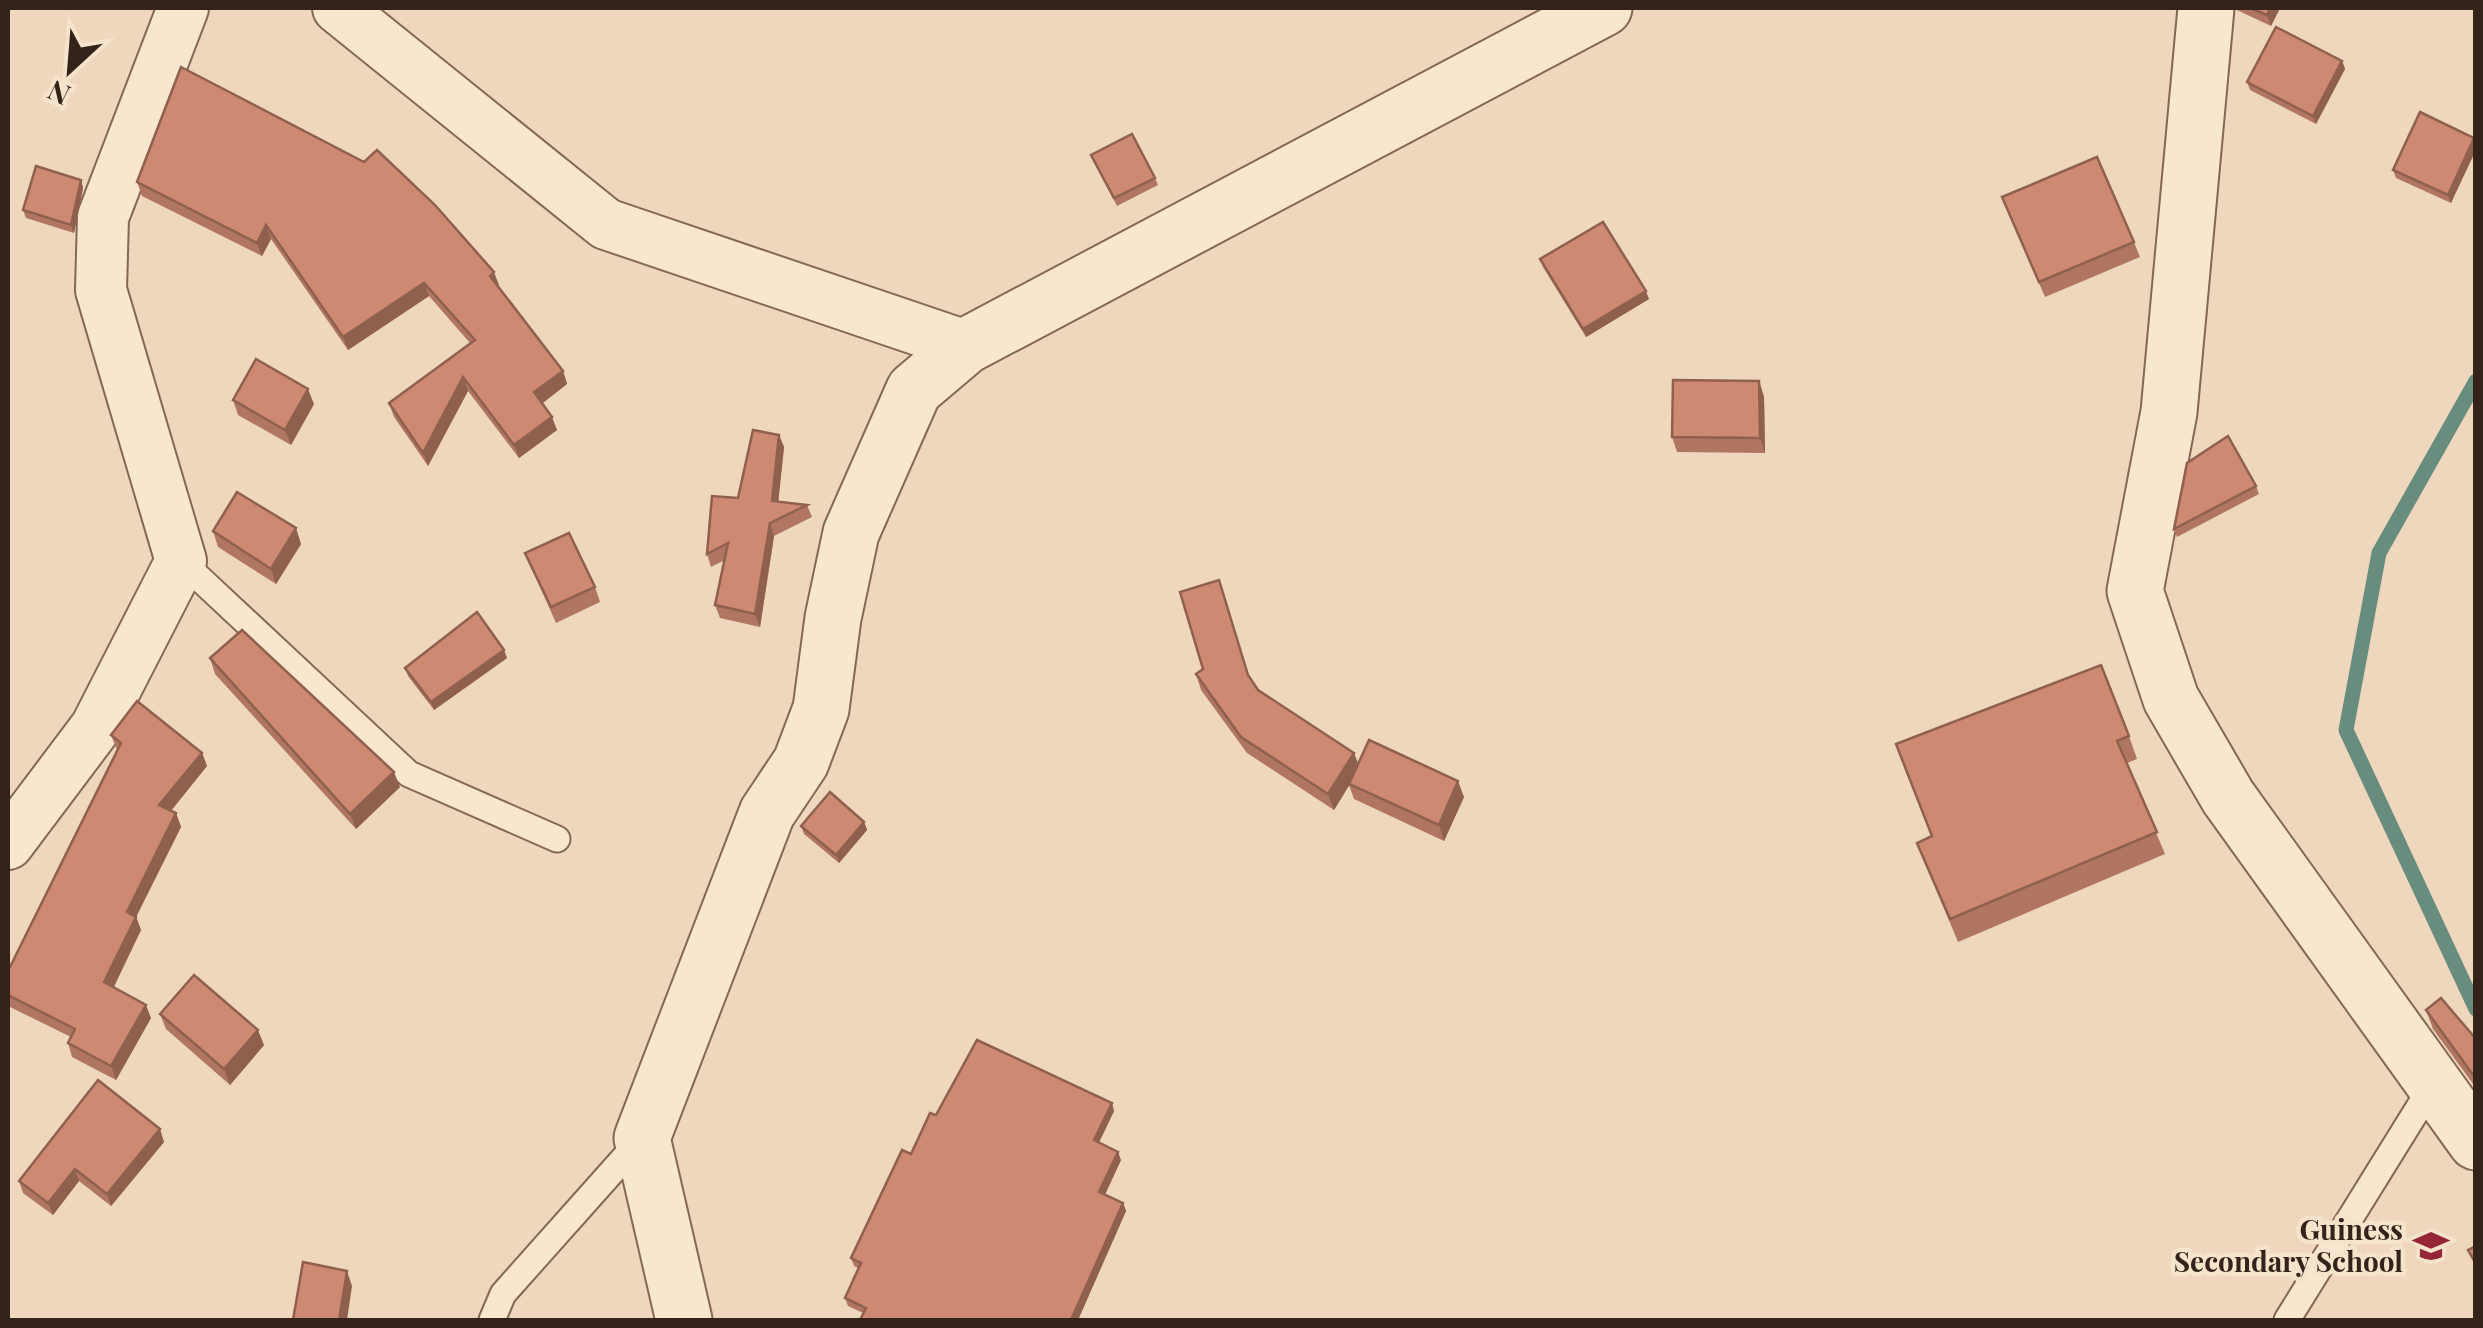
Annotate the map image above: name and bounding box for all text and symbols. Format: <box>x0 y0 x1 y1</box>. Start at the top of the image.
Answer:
north arrow <box>20 20 120 120</box>
text: N <box>41 73 76 115</box>
place label: Guiness Secondary School <box>2174 1210 2403 1279</box>
school or university icon: Guiness Secondary School <box>2412 1227 2450 1265</box>

